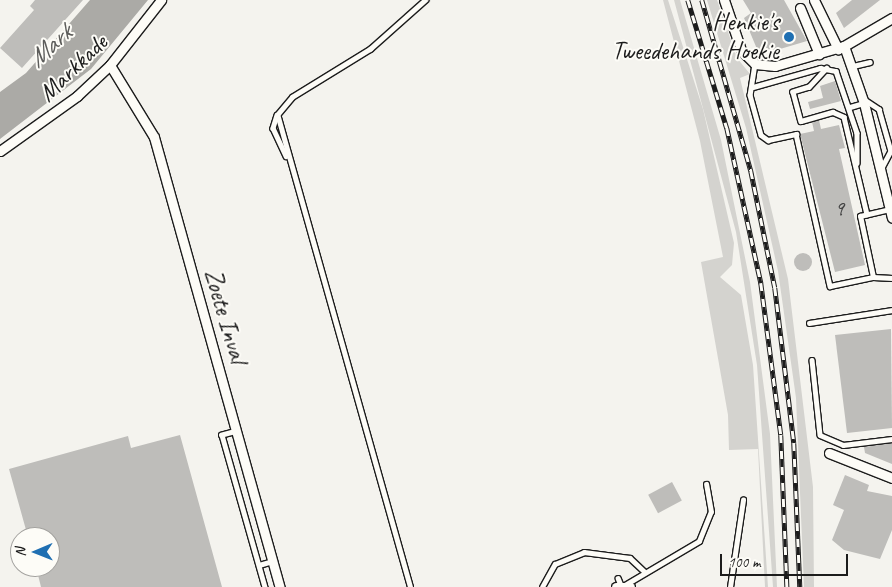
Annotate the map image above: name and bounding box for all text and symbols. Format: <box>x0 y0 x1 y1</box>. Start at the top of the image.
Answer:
place label: Henkie's Tweedehands Hoekie <box>612 8 779 67</box>
water label: Mark <box>21 18 79 74</box>
street label: Markkade <box>32 28 114 108</box>
marker: Henkie's Tweedehands Hoekie <box>783 31 795 43</box>
house number: 9 <box>834 196 844 222</box>
street label: Zoete Inval <box>197 266 253 366</box>
north arrow <box>10 527 60 577</box>
scale bar <box>722 544 850 576</box>
text: N <box>12 548 29 557</box>
text: 100 m <box>728 553 760 572</box>

